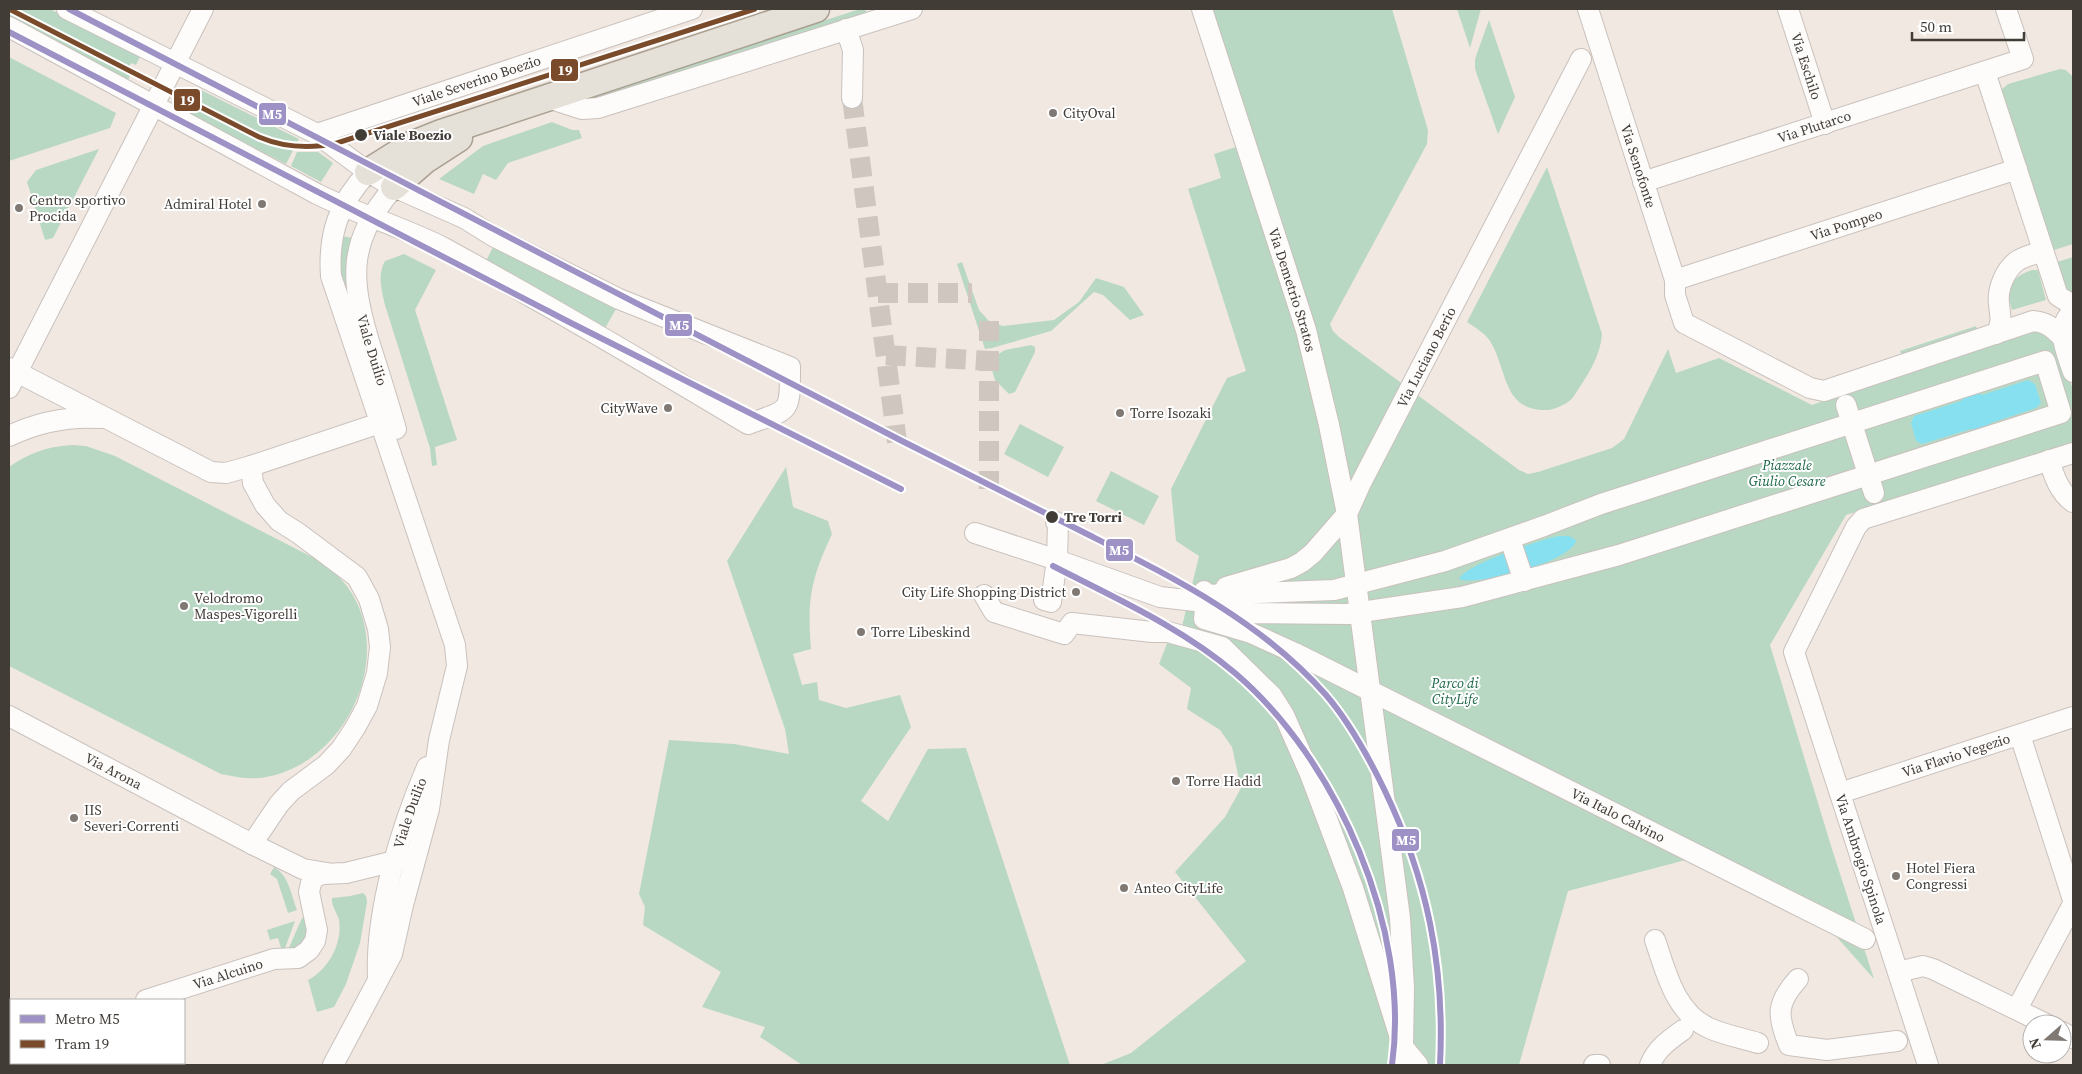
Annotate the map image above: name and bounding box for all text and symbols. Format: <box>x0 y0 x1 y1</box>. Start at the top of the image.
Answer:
scale bar <box>1912 10 2024 42</box>
text: 50 m <box>1920 16 1952 37</box>
street label: Via Eschilo <box>1786 30 1827 102</box>
street label: Viale Severino Boezio <box>409 50 544 112</box>
line badge: 19 <box>550 58 579 82</box>
text: 19 <box>557 60 573 80</box>
line badge: 19 <box>173 88 201 112</box>
text: 19 <box>179 90 195 110</box>
line badge: M5 <box>258 102 287 126</box>
place label: CityOval <box>1063 103 1116 123</box>
text: M5 <box>262 104 282 124</box>
street label: Via Plutarco <box>1775 105 1854 148</box>
marker: CityOval <box>1047 107 1059 119</box>
street label: Via Senofonte <box>1616 122 1661 210</box>
place label: Viale Boezio <box>373 125 452 145</box>
marker: Viale Boezio <box>353 127 369 143</box>
place label: Centro sportivo Procida <box>29 190 126 226</box>
place label: Admiral Hotel <box>164 194 252 214</box>
marker: Admiral Hotel <box>256 198 268 210</box>
marker: Centro sportivo Procida <box>13 202 25 214</box>
street label: Via Pompeo <box>1808 203 1885 245</box>
street label: Via Demetrio Stratos <box>1264 225 1321 354</box>
street label: Via Luciano Berio <box>1392 303 1461 411</box>
street label: Viale Duilio <box>352 312 392 388</box>
line badge: M5 <box>664 313 693 337</box>
text: M5 <box>669 315 689 335</box>
place label: CityWave <box>601 398 658 418</box>
marker: CityWave <box>662 402 674 414</box>
place label: Torre Isozaki <box>1130 403 1211 423</box>
marker: Torre Isozaki <box>1114 407 1126 419</box>
park label: Piazzale Giulio Cesare <box>1749 455 1826 491</box>
place label: Tre Torri <box>1064 507 1123 527</box>
marker: Tre Torri <box>1044 509 1060 525</box>
line badge: M5 <box>1105 538 1134 562</box>
text: M5 <box>1109 540 1129 560</box>
place label: City Life Shopping District <box>902 582 1066 602</box>
marker: City Life Shopping District <box>1070 586 1082 598</box>
place label: Velodromo Maspes-Vigorelli <box>194 588 297 624</box>
marker: Velodromo Maspes-Vigorelli <box>178 600 190 612</box>
place label: Torre Libeskind <box>871 622 970 642</box>
marker: Torre Libeskind <box>855 626 867 638</box>
park label: Parco di CityLife <box>1430 673 1479 709</box>
street label: Via Flavio Vegezio <box>1899 728 2013 782</box>
street label: Via Arona <box>81 748 146 795</box>
place label: Torre Hadid <box>1186 771 1261 791</box>
street label: Viale Duilio <box>388 774 432 851</box>
marker: Torre Hadid <box>1170 775 1182 787</box>
street label: Via Italo Calvino <box>1568 783 1669 847</box>
street label: Via Ambrogio Spinola <box>1830 791 1892 928</box>
place label: IIS Severi-Correnti <box>84 800 179 836</box>
marker: IIS Severi-Correnti <box>68 812 80 824</box>
line badge: M5 <box>1391 828 1420 852</box>
text: M5 <box>1396 830 1416 850</box>
place label: Hotel Fiera Congressi <box>1906 858 1976 894</box>
marker: Hotel Fiera Congressi <box>1890 870 1902 882</box>
place label: Anteo CityLife <box>1134 878 1223 898</box>
marker: Anteo CityLife <box>1118 882 1130 894</box>
street label: Via Alcuino <box>190 953 266 994</box>
legend <box>10 999 185 1064</box>
text: Metro M5 <box>55 1008 120 1029</box>
north arrow <box>2022 1014 2072 1064</box>
text: Tram 19 <box>55 1033 109 1054</box>
text: N <box>2024 1035 2046 1052</box>

